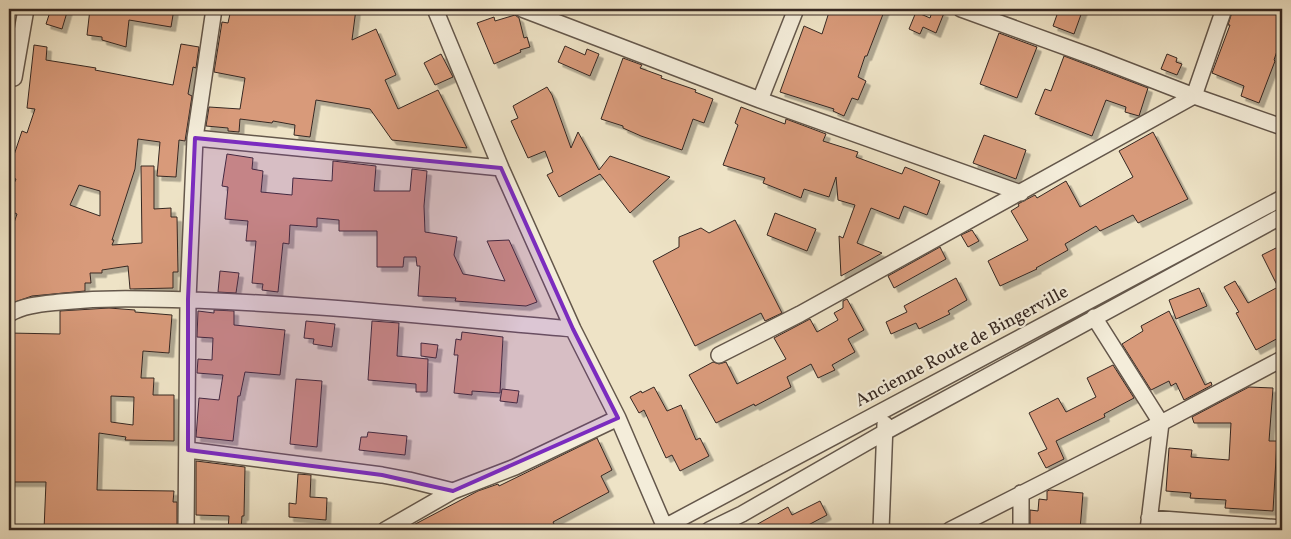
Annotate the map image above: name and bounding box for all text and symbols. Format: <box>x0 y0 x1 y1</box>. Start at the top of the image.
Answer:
street label: Ancienne Route de Bingerville <box>851 280 1073 414</box>

